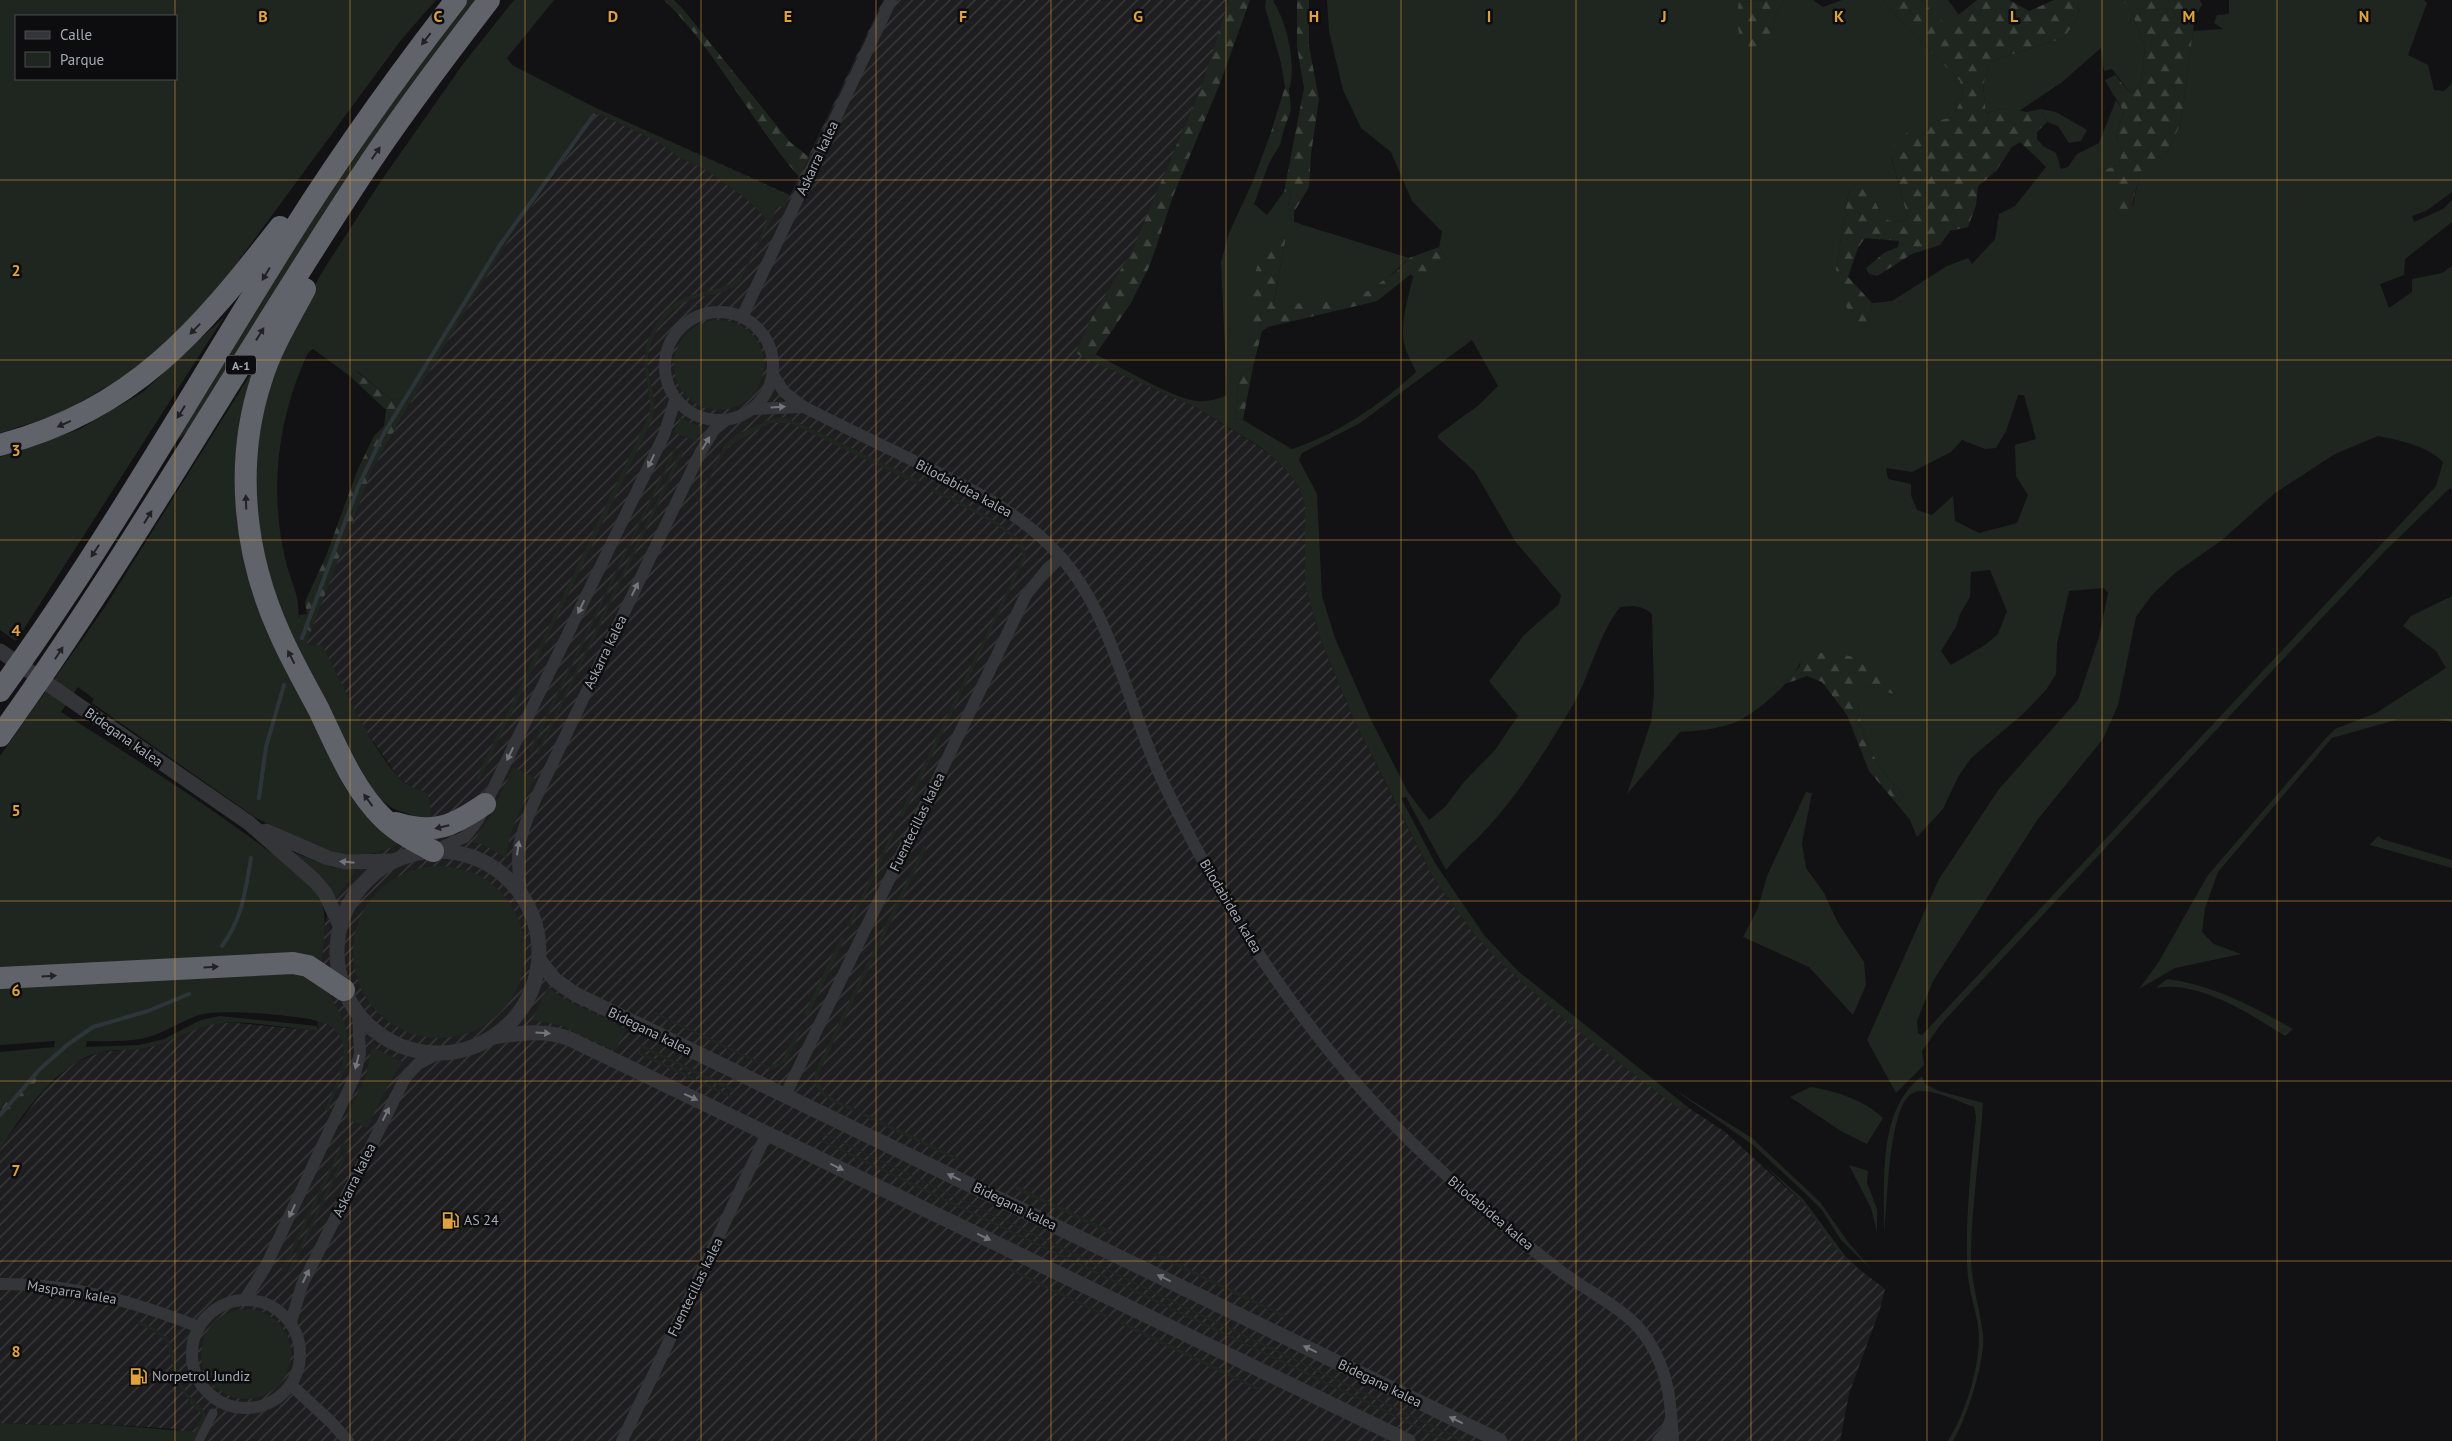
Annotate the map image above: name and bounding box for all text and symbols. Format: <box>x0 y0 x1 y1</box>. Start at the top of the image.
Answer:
text: B <box>258 6 268 26</box>
text: C <box>434 6 443 26</box>
text: D <box>608 6 618 26</box>
text: E <box>784 6 792 26</box>
text: F <box>959 6 967 26</box>
text: G <box>1133 6 1143 26</box>
text: H <box>1309 6 1319 26</box>
text: I <box>1487 6 1491 26</box>
text: J <box>1660 6 1667 26</box>
text: K <box>1834 6 1844 26</box>
text: L <box>2010 6 2019 26</box>
text: M <box>2183 6 2195 26</box>
text: N <box>2359 6 2369 26</box>
legend <box>15 15 178 80</box>
text: Calle <box>60 25 92 44</box>
one-way arrow <box>421 32 432 45</box>
text: Parque <box>60 50 104 69</box>
street label: Askarra kalea <box>792 118 842 198</box>
one-way arrow <box>371 146 381 160</box>
text: 2 <box>11 260 21 280</box>
one-way arrow <box>261 267 270 280</box>
one-way arrow <box>189 323 201 335</box>
one-way arrow <box>256 328 265 341</box>
road number: A-1 <box>226 356 256 374</box>
one-way arrow <box>770 403 786 411</box>
one-way arrow <box>176 406 185 419</box>
one-way arrow <box>57 420 71 428</box>
one-way arrow <box>702 436 711 449</box>
text: 3 <box>11 440 21 460</box>
one-way arrow <box>647 454 655 468</box>
street label: Bilodabidea kalea <box>913 455 1015 521</box>
one-way arrow <box>242 494 250 510</box>
one-way arrow <box>143 511 152 524</box>
one-way arrow <box>90 544 100 557</box>
one-way arrow <box>631 582 639 596</box>
one-way arrow <box>576 600 585 615</box>
street label: Askarra kalea <box>579 612 631 692</box>
text: 4 <box>11 620 21 640</box>
one-way arrow <box>54 647 64 660</box>
one-way arrow <box>287 650 295 664</box>
street label: Bidegana kalea <box>82 704 166 771</box>
one-way arrow <box>506 747 514 761</box>
street label: Fuentecillas kalea <box>885 770 949 874</box>
one-way arrow <box>363 793 373 807</box>
text: 5 <box>11 800 21 820</box>
one-way arrow <box>435 823 450 831</box>
one-way arrow <box>515 840 523 856</box>
street label: Bilodabidea kalea <box>1196 856 1266 956</box>
one-way arrow <box>339 857 355 865</box>
one-way arrow <box>203 963 219 971</box>
one-way arrow <box>41 971 57 979</box>
text: 6 <box>11 980 21 1000</box>
street label: Bidegana kalea <box>605 1003 695 1059</box>
one-way arrow <box>535 1029 551 1037</box>
one-way arrow <box>353 1055 361 1070</box>
one-way arrow <box>684 1093 698 1101</box>
one-way arrow <box>382 1107 390 1121</box>
street label: Askarra kalea <box>328 1140 380 1220</box>
text: 7 <box>11 1160 21 1180</box>
one-way arrow <box>830 1163 844 1171</box>
street label: Bilodabidea kalea <box>1444 1172 1538 1254</box>
one-way arrow <box>947 1173 962 1181</box>
street label: Bidegana kalea <box>970 1178 1060 1234</box>
one-way arrow <box>287 1204 295 1218</box>
fuel station icon: AS 24 <box>440 1210 460 1230</box>
place label: AS 24 <box>464 1211 499 1229</box>
one-way arrow <box>977 1233 991 1241</box>
street label: Fuentecillas kalea <box>663 1235 727 1339</box>
one-way arrow <box>302 1269 310 1283</box>
one-way arrow <box>1157 1274 1171 1282</box>
street label: Masparra kalea <box>26 1276 118 1308</box>
text: 8 <box>11 1341 21 1361</box>
one-way arrow <box>1303 1345 1317 1353</box>
street label: Bidegana kalea <box>1335 1355 1425 1411</box>
fuel station icon: Norpetrol Jundiz <box>128 1366 148 1386</box>
place label: Norpetrol Jundiz <box>152 1367 250 1385</box>
one-way arrow <box>1449 1416 1463 1424</box>

